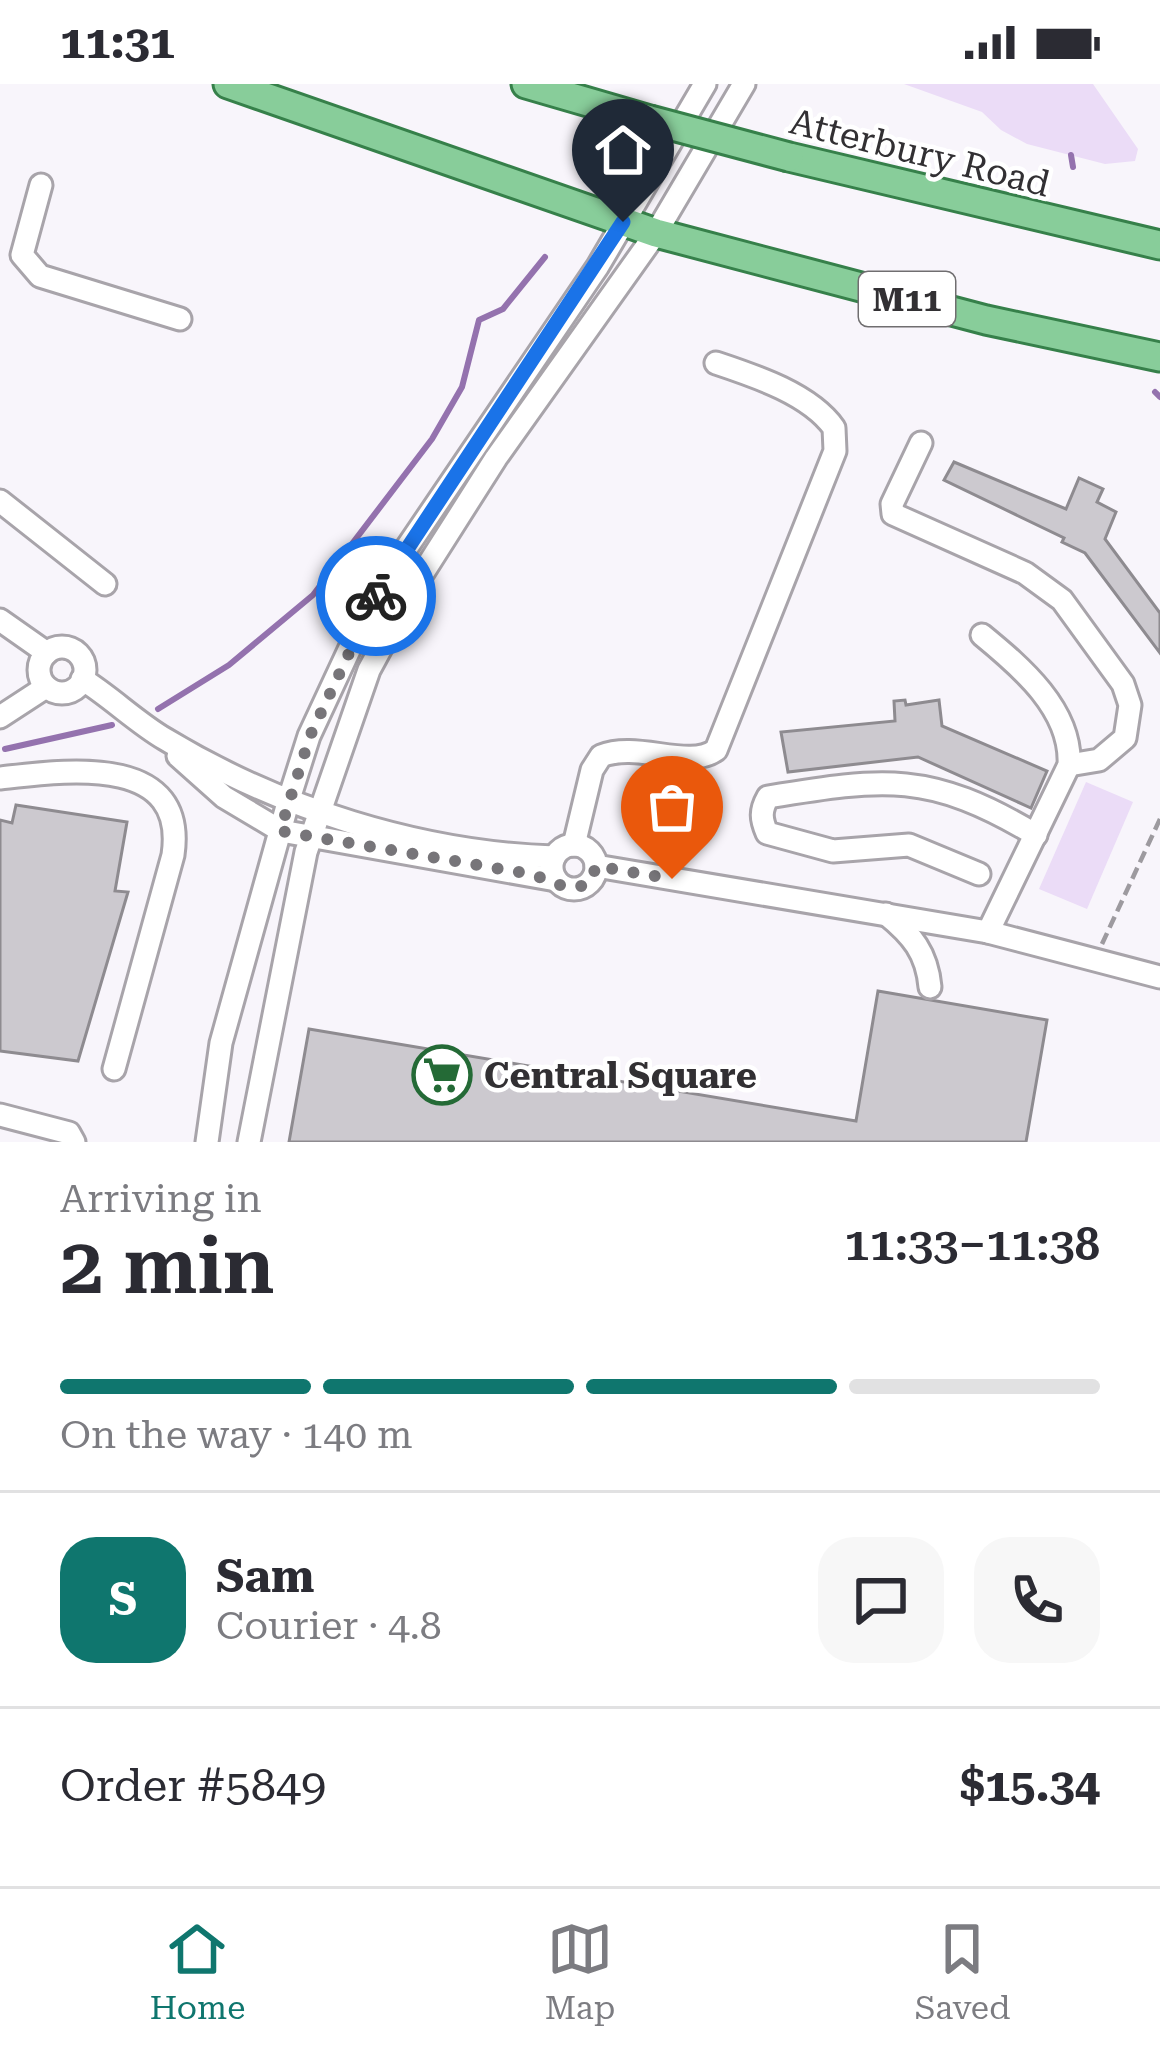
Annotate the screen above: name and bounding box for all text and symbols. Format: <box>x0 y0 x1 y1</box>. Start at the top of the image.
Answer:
text: 11:31 <box>60 16 175 69</box>
pin <box>572 99 674 222</box>
street label: Atterbury Road <box>785 100 1054 206</box>
icon: home <box>590 117 656 183</box>
road number: M11 <box>859 272 955 326</box>
courier <box>316 536 436 656</box>
icon: bike <box>343 563 409 629</box>
pin <box>621 756 723 879</box>
icon: bag <box>639 774 705 840</box>
supermarket icon: Central Square <box>411 1044 473 1106</box>
place label: Central Square <box>484 1055 757 1097</box>
text: Arriving in <box>60 1176 262 1222</box>
text: 11:33–11:38 <box>844 1218 1100 1271</box>
text: 2 min <box>60 1221 275 1312</box>
text: On the way · 140 m <box>60 1412 412 1458</box>
button: chat <box>818 1537 944 1663</box>
button: phone <box>974 1537 1100 1663</box>
text: Sam <box>216 1550 314 1603</box>
text: S <box>109 1573 137 1626</box>
text: Courier · 4.8 <box>216 1603 442 1649</box>
text: Order #5849 <box>60 1759 326 1812</box>
text: $15.34 <box>960 1759 1100 1812</box>
tab: Home <box>150 1916 245 2027</box>
tab: Map <box>545 1916 615 2027</box>
tab: Saved <box>915 1916 1010 2027</box>

